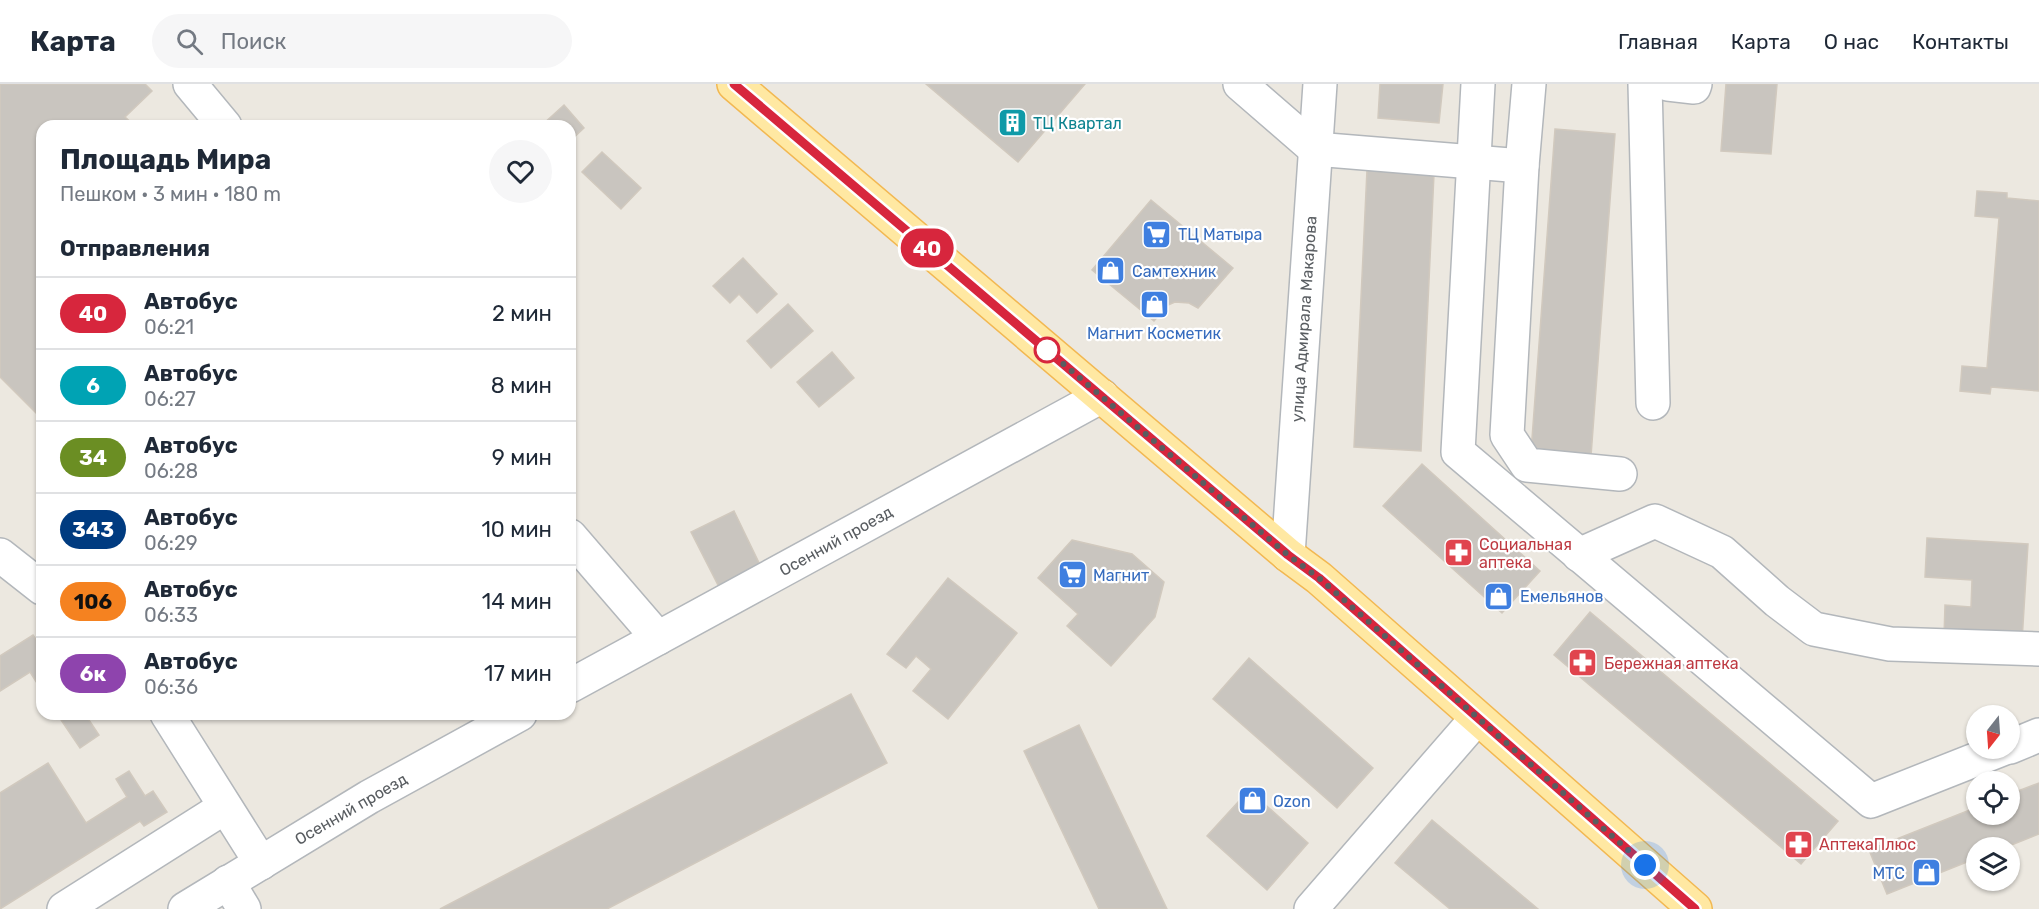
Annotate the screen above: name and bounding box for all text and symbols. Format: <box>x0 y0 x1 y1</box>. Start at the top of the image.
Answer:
search box <box>152 14 572 68</box>
text: Карта <box>30 25 116 58</box>
icon: search <box>173 25 206 58</box>
text: Поиск <box>221 28 286 55</box>
text: Главная <box>1618 29 1698 54</box>
text: Карта <box>1731 29 1791 54</box>
text: О нас <box>1824 29 1879 54</box>
text: Контакты <box>1912 29 2009 54</box>
building icon: ТЦ Квартал <box>996 107 1028 139</box>
place label: ТЦ Квартал <box>1033 114 1122 133</box>
button: heart <box>489 140 552 203</box>
text: Площадь Мира <box>60 143 271 176</box>
text: Пешком · 3 мин · 180 m <box>60 182 281 206</box>
street label: улица Адмирала Макарова <box>1287 215 1321 423</box>
supermarket icon: ТЦ Матыра <box>1141 218 1173 250</box>
place label: ТЦ Матыра <box>1178 225 1262 244</box>
line badge: 40 <box>900 228 954 268</box>
text: Отправления <box>60 235 210 262</box>
text: 40 <box>913 236 941 261</box>
shop icon: Самтехник <box>1095 255 1127 287</box>
place label: Самтехник <box>1132 262 1217 281</box>
text: Автобус <box>144 288 238 315</box>
shop icon: Магнит Косметик <box>1138 289 1170 321</box>
text: 2 мин <box>492 300 552 327</box>
text: 40 <box>79 301 107 326</box>
text: 06:21 <box>144 315 194 339</box>
place label: Магнит Косметик <box>1087 324 1222 343</box>
unlabelled marker <box>1034 337 1060 363</box>
text: Автобус <box>144 360 238 387</box>
text: 8 мин <box>491 372 552 399</box>
text: 6 <box>86 373 100 398</box>
text: 06:27 <box>144 387 196 411</box>
text: Автобус <box>144 432 238 459</box>
text: 9 мин <box>492 444 552 471</box>
text: 34 <box>79 445 107 470</box>
text: 06:28 <box>144 459 198 483</box>
street label: Осенний проезд <box>776 502 896 580</box>
text: Автобус <box>144 504 238 531</box>
text: 10 мин <box>481 516 552 543</box>
text: 343 <box>72 517 114 542</box>
text: 06:29 <box>144 531 198 555</box>
place label: Социальная аптека <box>1479 535 1572 572</box>
pharmacy icon: Социальная аптека <box>1442 537 1474 569</box>
supermarket icon: Магнит <box>1056 559 1088 591</box>
place label: Магнит <box>1093 566 1149 585</box>
text: Автобус <box>144 576 238 603</box>
shop icon: Емельянов <box>1483 580 1515 612</box>
place label: Емельянов <box>1520 587 1603 606</box>
text: 14 мин <box>482 588 552 615</box>
text: 106 <box>74 589 112 614</box>
text: 06:33 <box>144 603 198 627</box>
pharmacy icon: Бережная аптека <box>1567 647 1599 679</box>
text: Автобус <box>144 648 238 675</box>
place label: Бережная аптека <box>1604 654 1739 673</box>
text: 17 мин <box>484 660 552 687</box>
text: 6к <box>80 661 106 686</box>
text: 06:36 <box>144 675 198 699</box>
north arrow <box>1966 705 2020 759</box>
map controls <box>1966 705 2020 891</box>
street label: Осенний проезд <box>291 769 411 849</box>
button: locate <box>1966 771 2020 825</box>
shop icon: Ozon <box>1236 785 1268 817</box>
place label: Ozon <box>1273 792 1311 811</box>
pharmacy icon: АптекаПлюс <box>1782 828 1814 860</box>
place label: АптекаПлюс <box>1819 835 1916 854</box>
button: layers <box>1966 837 2020 891</box>
your location <box>1630 850 1660 880</box>
shop icon: МТС <box>1910 857 1942 889</box>
place label: МТС <box>1872 864 1905 883</box>

